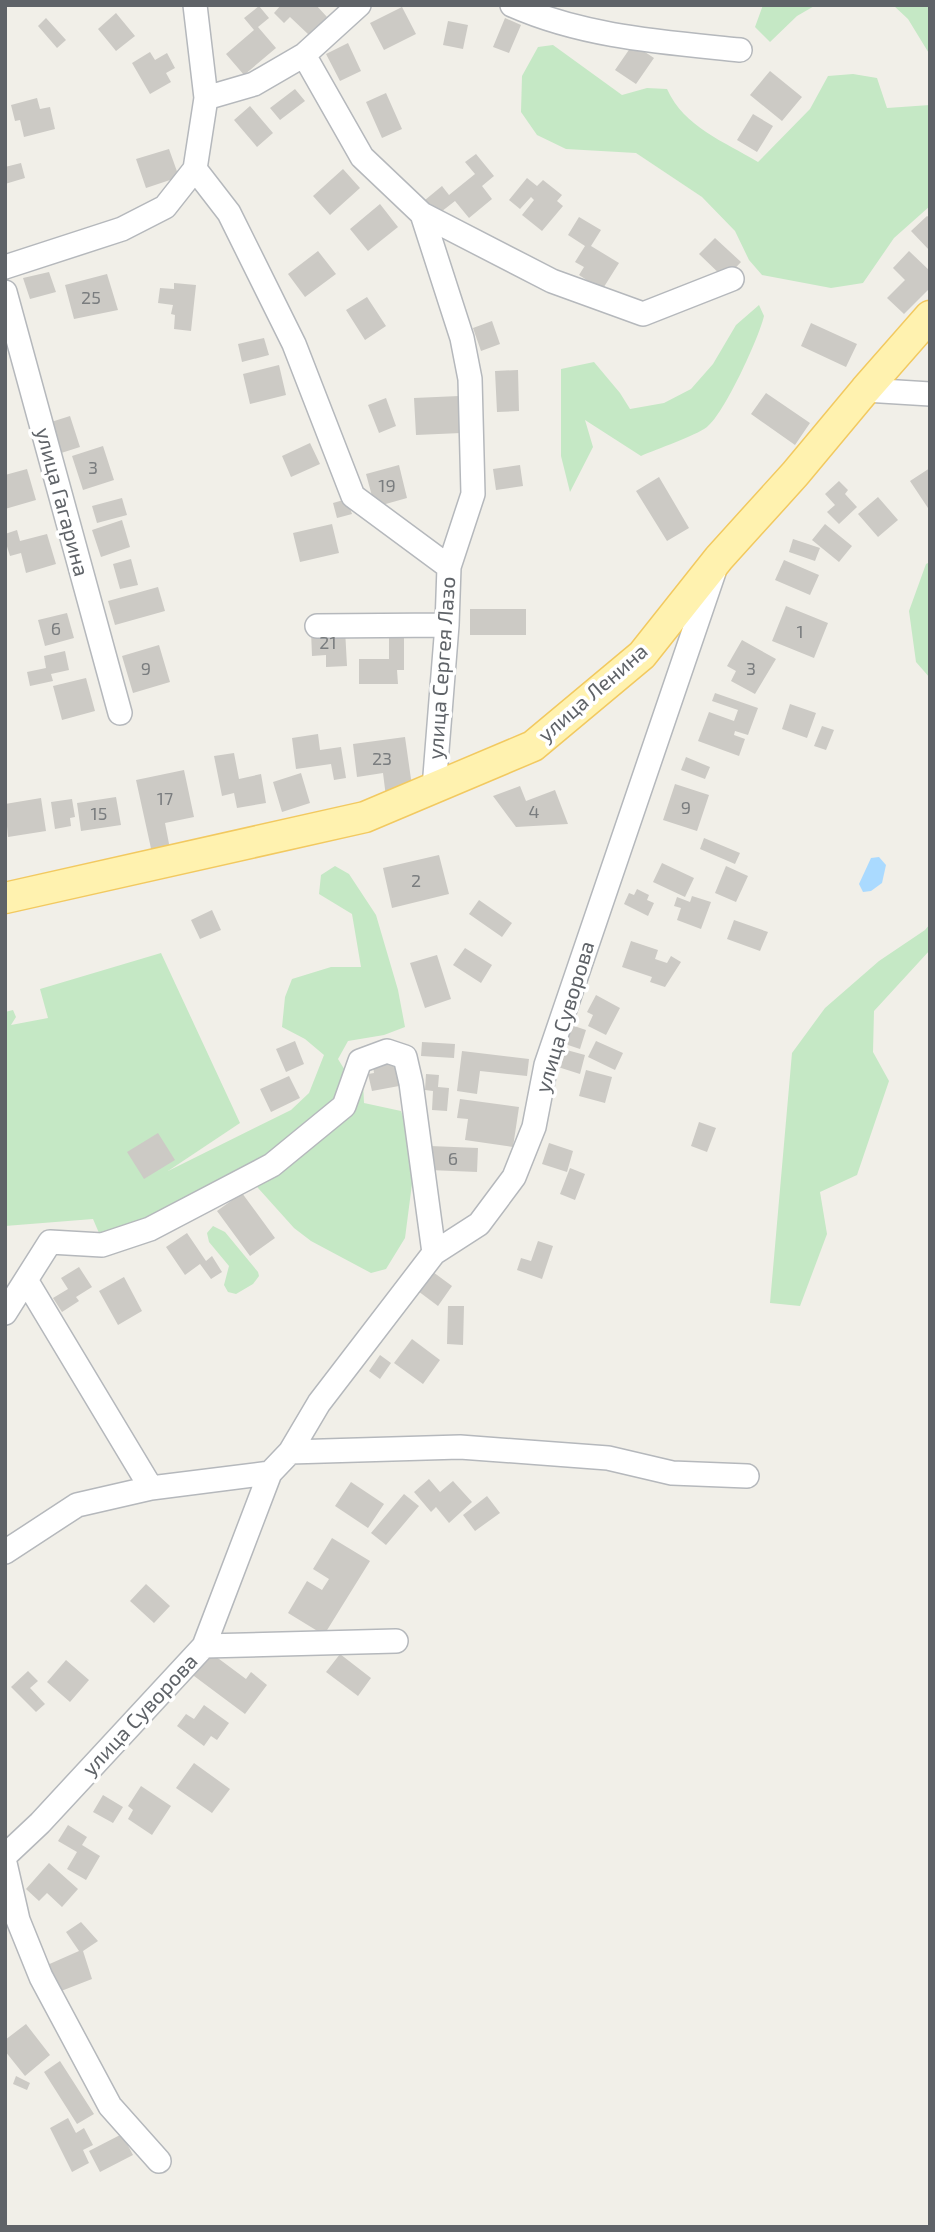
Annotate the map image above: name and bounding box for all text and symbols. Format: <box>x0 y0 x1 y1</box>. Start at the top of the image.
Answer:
house number: 25 <box>81 286 101 308</box>
street label: улица Гагарина <box>31 424 95 579</box>
house number: 3 <box>88 456 98 478</box>
house number: 19 <box>378 474 396 496</box>
street label: улица Сергея Лазо <box>422 576 460 760</box>
house number: 6 <box>51 617 61 639</box>
house number: 1 <box>796 620 804 642</box>
house number: 21 <box>319 631 337 653</box>
street label: улица Ленина <box>532 638 652 747</box>
house number: 9 <box>141 657 151 679</box>
house number: 3 <box>746 657 756 679</box>
house number: 23 <box>372 747 392 769</box>
house number: 17 <box>157 787 173 809</box>
house number: 9 <box>681 796 691 818</box>
house number: 4 <box>528 800 540 822</box>
house number: 15 <box>91 802 107 824</box>
house number: 2 <box>411 869 421 891</box>
street label: улица Суворова <box>529 938 599 1096</box>
house number: 6 <box>448 1147 458 1169</box>
street label: улица Суворова <box>76 1648 202 1781</box>

